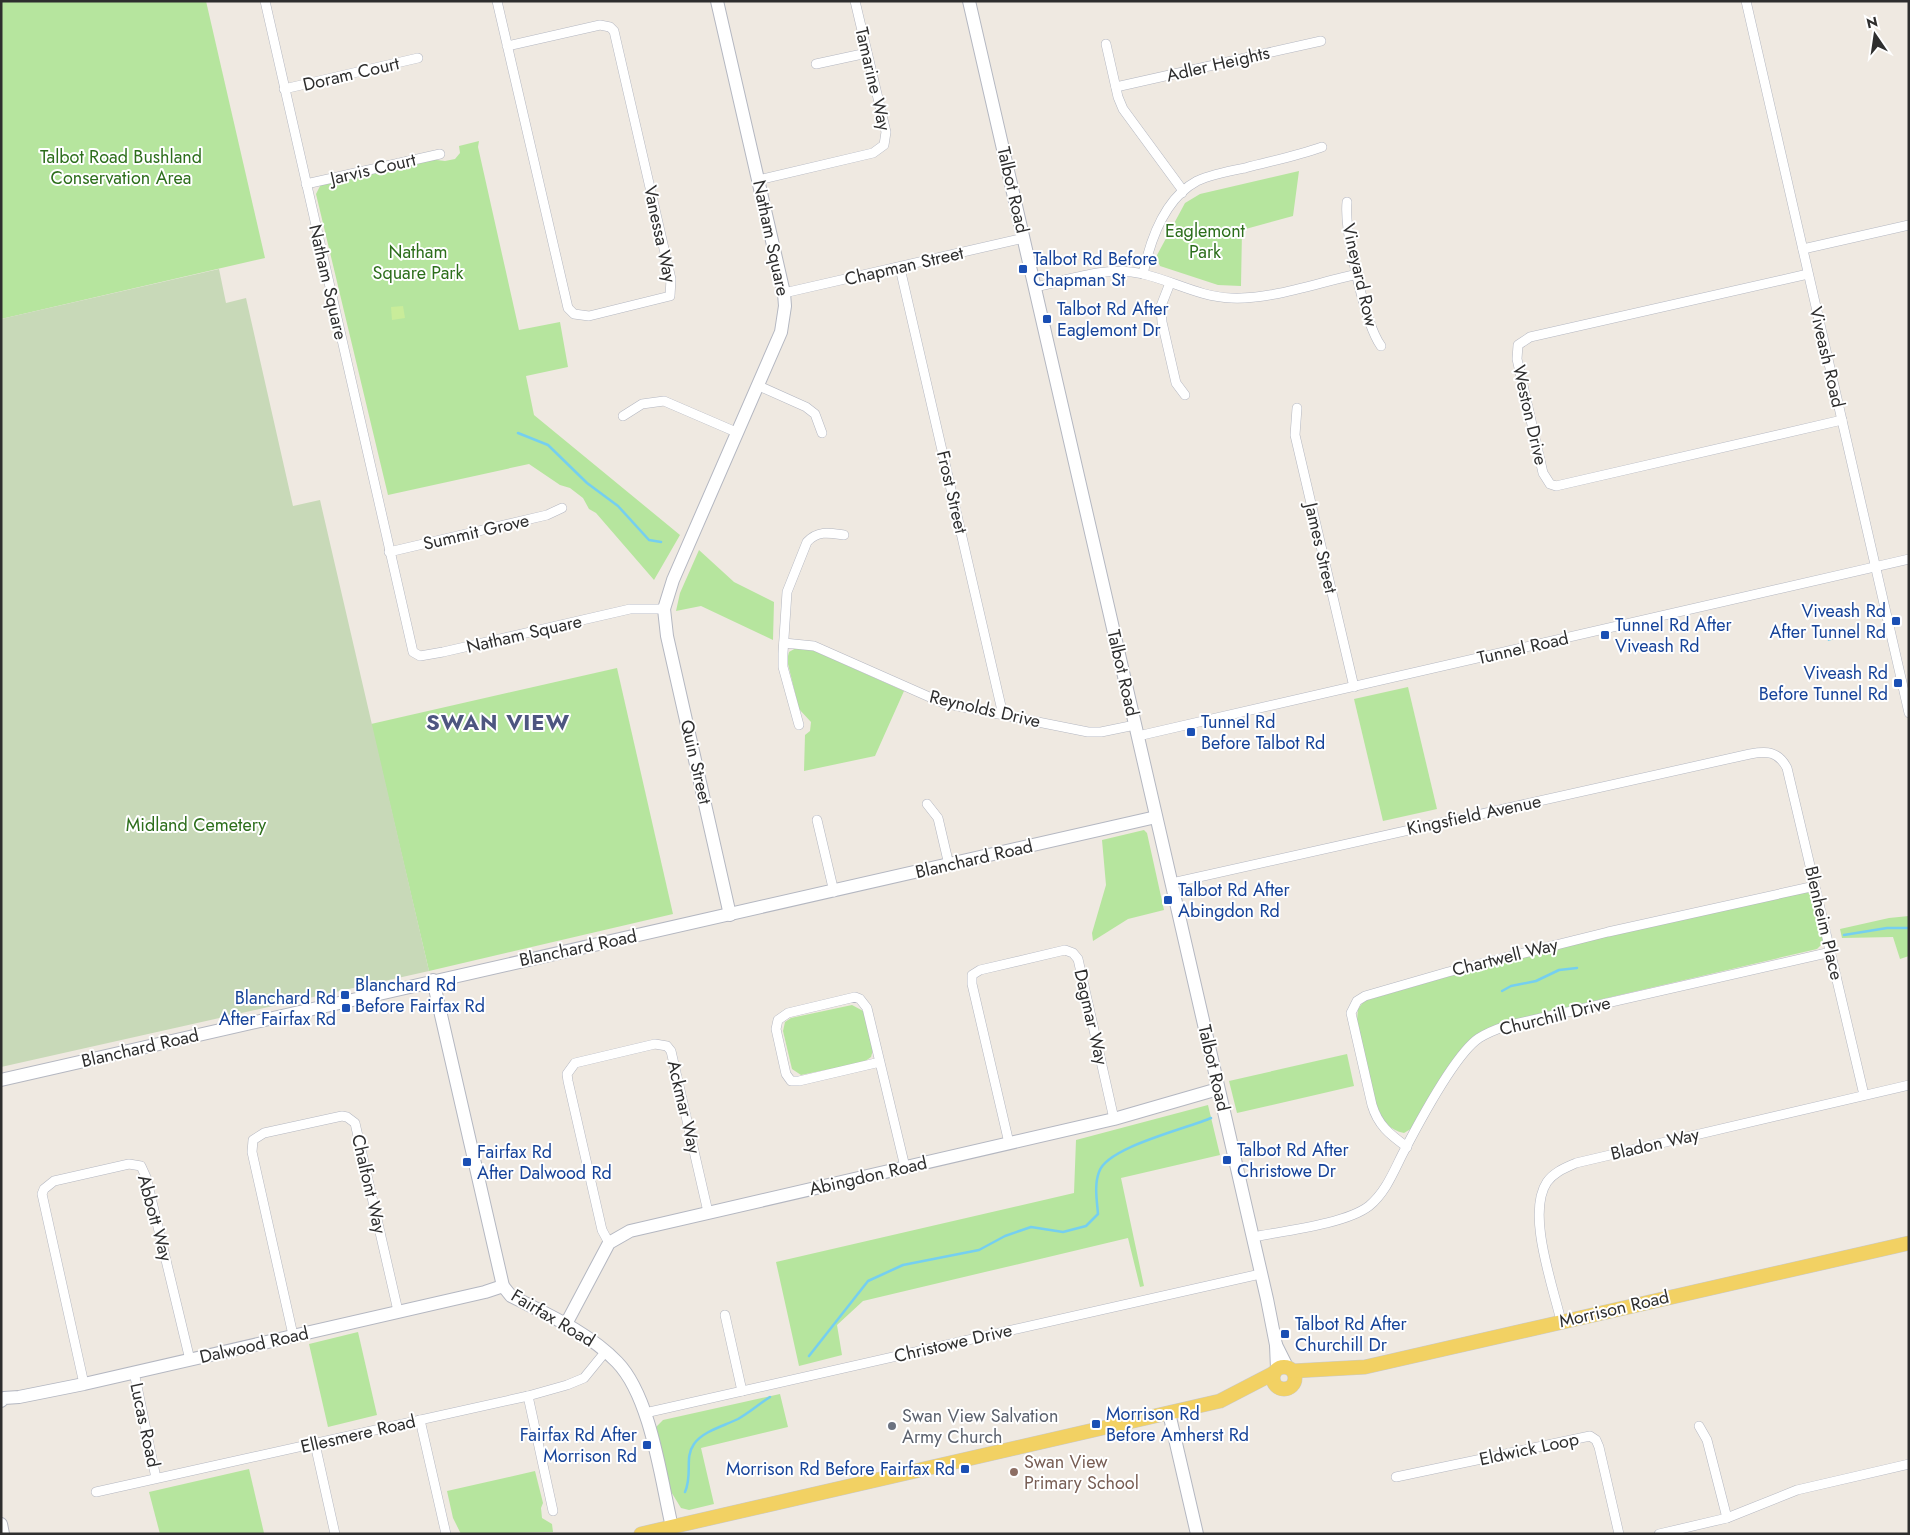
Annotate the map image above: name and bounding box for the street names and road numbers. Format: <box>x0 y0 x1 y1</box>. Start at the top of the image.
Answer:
street label: Tamarine Way <box>848 25 898 133</box>
street label: Adler Heights <box>1164 39 1272 89</box>
street label: Doram Court <box>300 50 403 98</box>
street label: Talbot Road <box>990 144 1036 236</box>
street label: Jarvis Court <box>326 146 419 192</box>
street label: Natham Square <box>746 178 796 298</box>
street label: Vanessa Way <box>637 183 683 285</box>
street label: Vineyard Row <box>1335 221 1385 330</box>
street label: Natham Square <box>302 222 354 342</box>
street label: Chapman Street <box>842 240 967 292</box>
street label: Viveash Road <box>1803 304 1851 410</box>
street label: Weston Drive <box>1506 362 1554 468</box>
street label: Frost Street <box>930 448 974 537</box>
street label: James Street <box>1298 498 1344 596</box>
street label: Summit Grove <box>420 507 532 557</box>
street label: Natham Square <box>464 608 584 660</box>
street label: Tunnel Road <box>1475 625 1571 671</box>
street label: Talbot Road <box>1100 627 1146 719</box>
street label: Reynolds Drive <box>927 684 1043 734</box>
street label: Quin Street <box>674 717 719 808</box>
street label: Kingsfield Avenue <box>1404 788 1544 842</box>
street label: Blanchard Road <box>913 833 1035 885</box>
street label: Blenheim Place <box>1798 863 1850 983</box>
street label: Blanchard Road <box>517 923 639 973</box>
street label: Chartwell Way <box>1449 931 1561 983</box>
street label: Dagmar Way <box>1067 966 1115 1068</box>
street label: Churchill Drive <box>1497 990 1613 1042</box>
street label: Blanchard Road <box>79 1022 201 1074</box>
street label: Talbot Road <box>1191 1022 1237 1114</box>
street label: Ackmar Way <box>661 1058 707 1156</box>
street label: Bladon Way <box>1608 1121 1702 1167</box>
street label: Chalfont Way <box>345 1132 393 1236</box>
street label: Abingdon Road <box>806 1150 930 1202</box>
street label: Abbott Way <box>131 1172 179 1264</box>
street label: Fairfax Road <box>506 1283 600 1353</box>
street label: Morrison Road <box>1556 1284 1672 1334</box>
street label: Christowe Drive <box>891 1317 1015 1369</box>
street label: Dalwood Road <box>197 1320 311 1370</box>
street label: Lucas Road <box>123 1380 167 1470</box>
street label: Ellesmere Road <box>298 1408 418 1460</box>
street label: Eldwick Loop <box>1477 1426 1581 1472</box>

